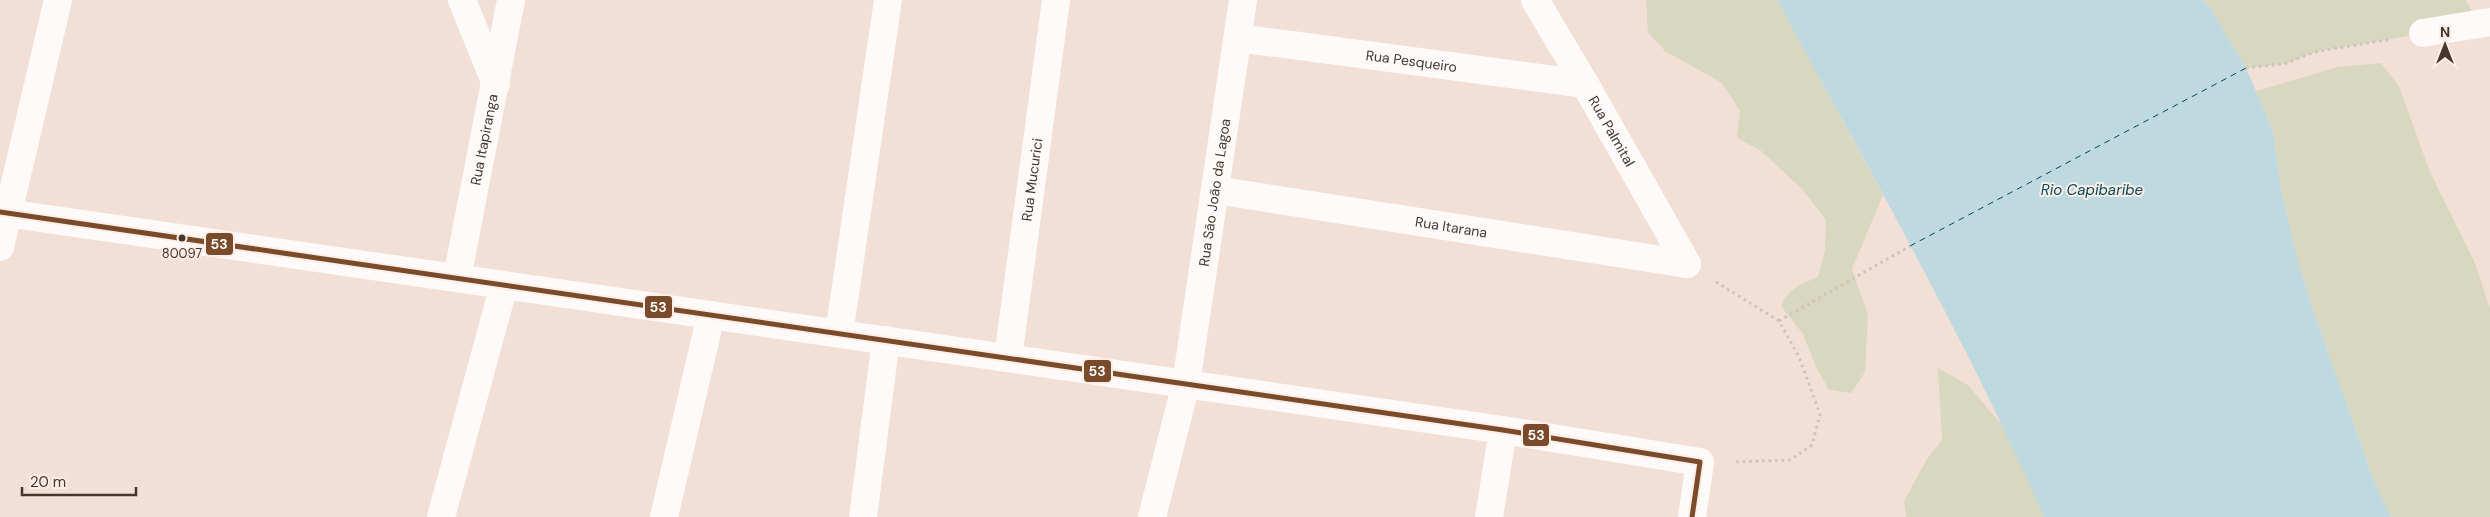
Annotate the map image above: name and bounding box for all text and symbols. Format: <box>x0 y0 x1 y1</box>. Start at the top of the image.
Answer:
north arrow <box>2420 20 2470 70</box>
text: N <box>2440 23 2450 41</box>
street label: Rua Pesqueiro <box>1365 46 1458 76</box>
street label: Rua Itapiranga <box>466 92 502 187</box>
street label: Rua Palmital <box>1585 93 1639 170</box>
street label: Rua São João da Lagoa <box>1195 117 1234 267</box>
street label: Rua Mucurici <box>1017 137 1046 222</box>
water label: Rio Capibaribe <box>2041 180 2144 200</box>
street label: Rua Itarana <box>1414 213 1488 242</box>
line badge: 53 <box>205 232 234 256</box>
marker: 80097 <box>177 233 187 243</box>
text: 53 <box>210 235 228 253</box>
place label: 80097 <box>162 245 202 262</box>
line badge: 53 <box>644 295 673 319</box>
text: 53 <box>649 298 667 316</box>
line badge: 53 <box>1083 359 1112 383</box>
text: 53 <box>1088 362 1106 380</box>
line badge: 53 <box>1522 423 1550 447</box>
text: 53 <box>1527 426 1545 444</box>
scale bar <box>22 464 136 496</box>
text: 20 m <box>30 472 66 492</box>

